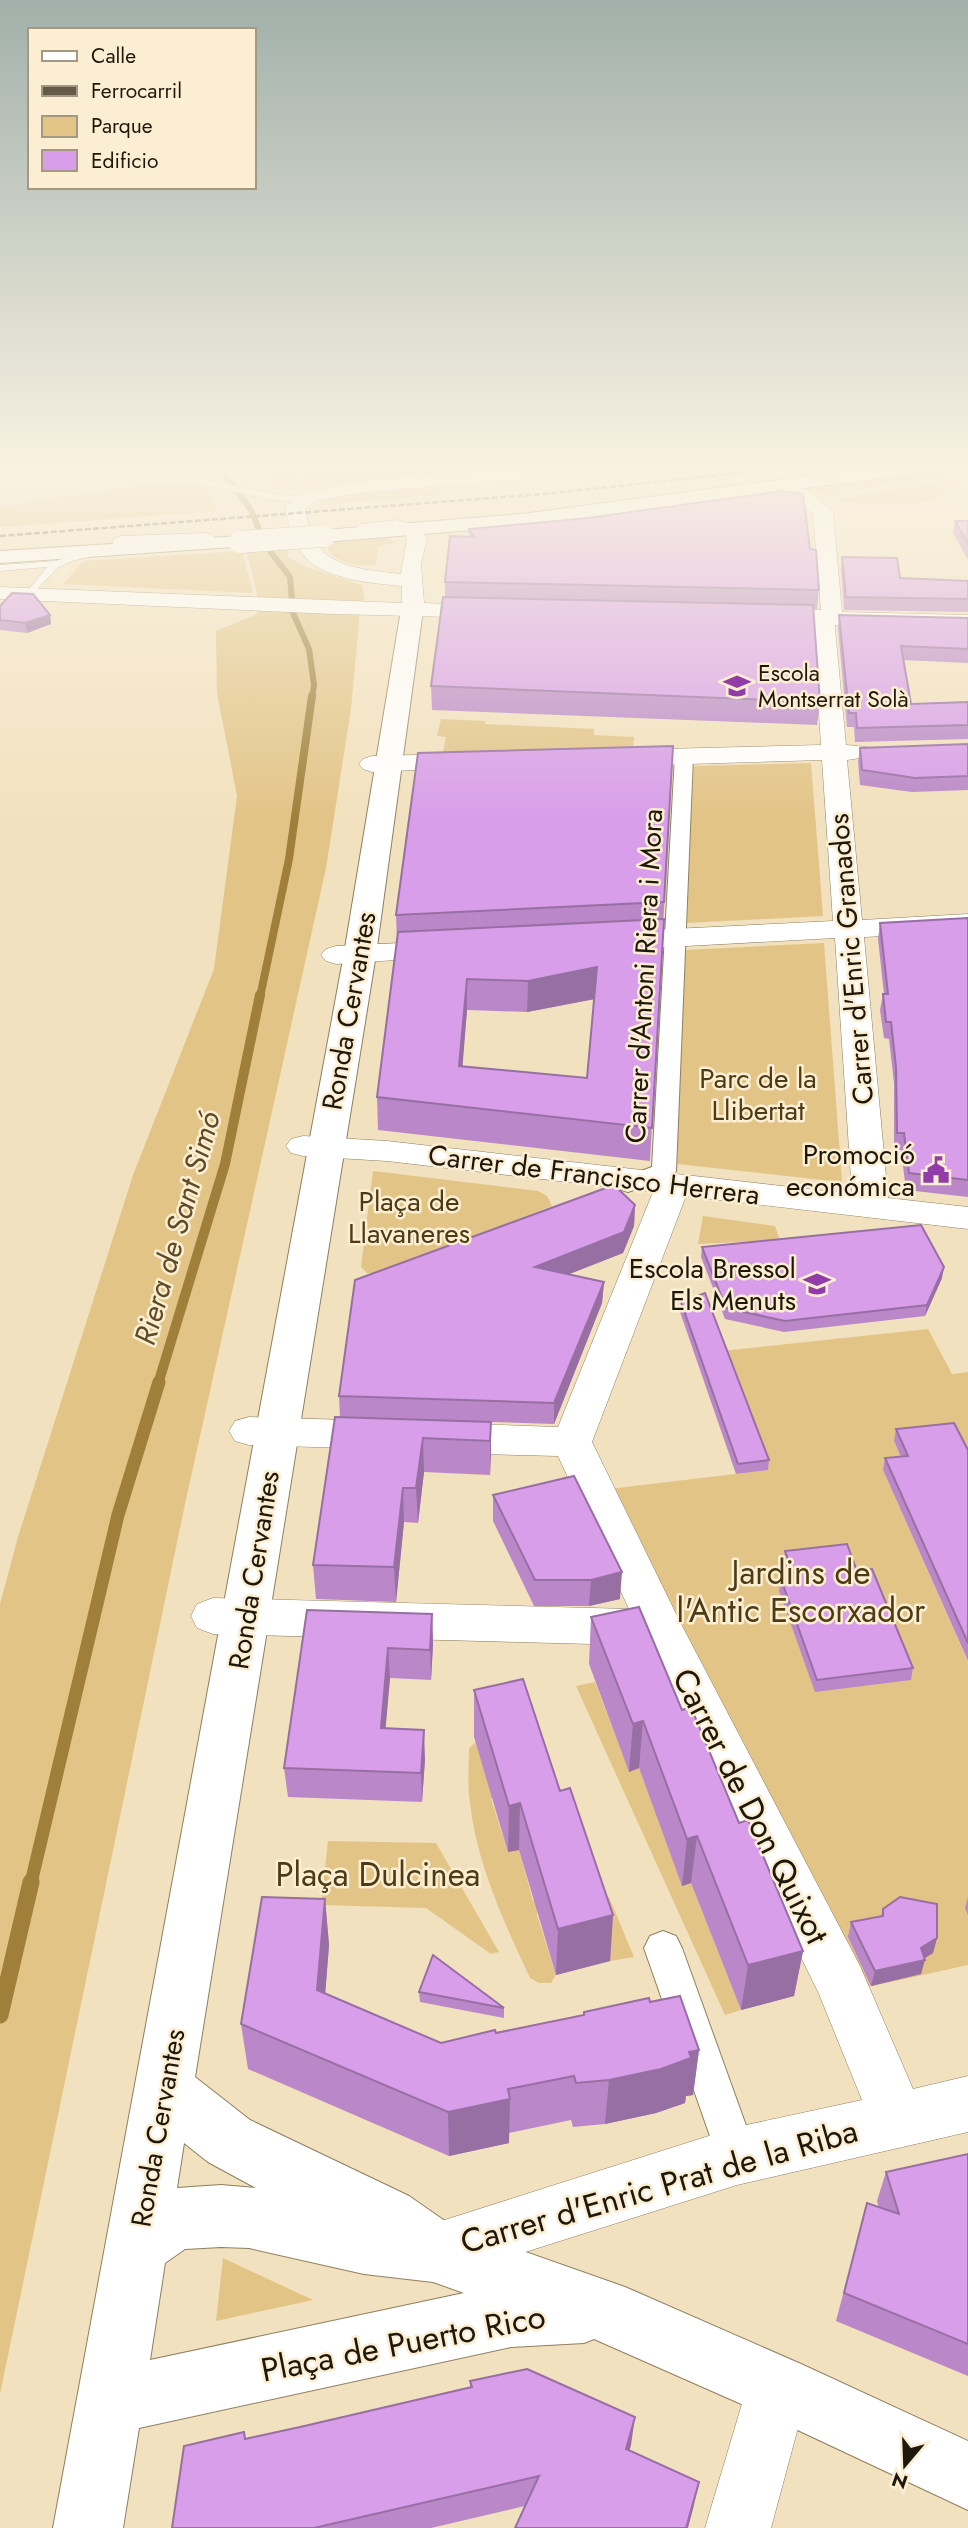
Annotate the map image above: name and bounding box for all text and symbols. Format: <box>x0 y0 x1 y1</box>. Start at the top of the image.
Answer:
legend <box>28 28 256 189</box>
text: Calle <box>91 41 136 71</box>
text: Ferrocarril <box>91 76 182 106</box>
text: Parque <box>91 111 153 141</box>
text: Edificio <box>91 146 158 176</box>
place label: Escola Montserrat Solà <box>758 656 909 716</box>
school or university icon: Escola Montserrat Solà <box>722 671 752 701</box>
street label: Carrer d'Antoni Riera i Mora <box>615 808 673 1144</box>
street label: Carrer d'Enric Granados <box>818 812 884 1106</box>
street label: Ronda Cervantes <box>311 909 387 1113</box>
park label: Parc de la Llibertat <box>699 1058 817 1131</box>
water label: Riera de Sant Simó <box>123 1106 231 1350</box>
street label: Carrer de Francisco Herrera <box>426 1134 762 1216</box>
place label: Promoció económica <box>786 1134 915 1207</box>
public building icon: Promoció económica <box>921 1155 951 1185</box>
park label: Plaça de Llavaneres <box>348 1181 470 1254</box>
place label: Escola Bressol Els Menuts <box>629 1248 796 1321</box>
school or university icon: Escola Bressol Els Menuts <box>802 1269 832 1299</box>
street label: Ronda Cervantes <box>218 1468 290 1672</box>
park label: Jardins de l'Antic Escorxador <box>677 1549 926 1634</box>
street label: Carrer de Don Quixot <box>661 1660 841 1952</box>
park label: Plaça Dulcinea <box>276 1851 481 1898</box>
street label: Ronda Cervantes <box>120 2026 196 2230</box>
street label: Carrer d'Enric Prat de la Riba <box>455 2107 863 2265</box>
street label: Plaça de Puerto Rico <box>257 2292 549 2394</box>
north arrow <box>870 2430 940 2500</box>
text: N <box>888 2465 911 2496</box>

